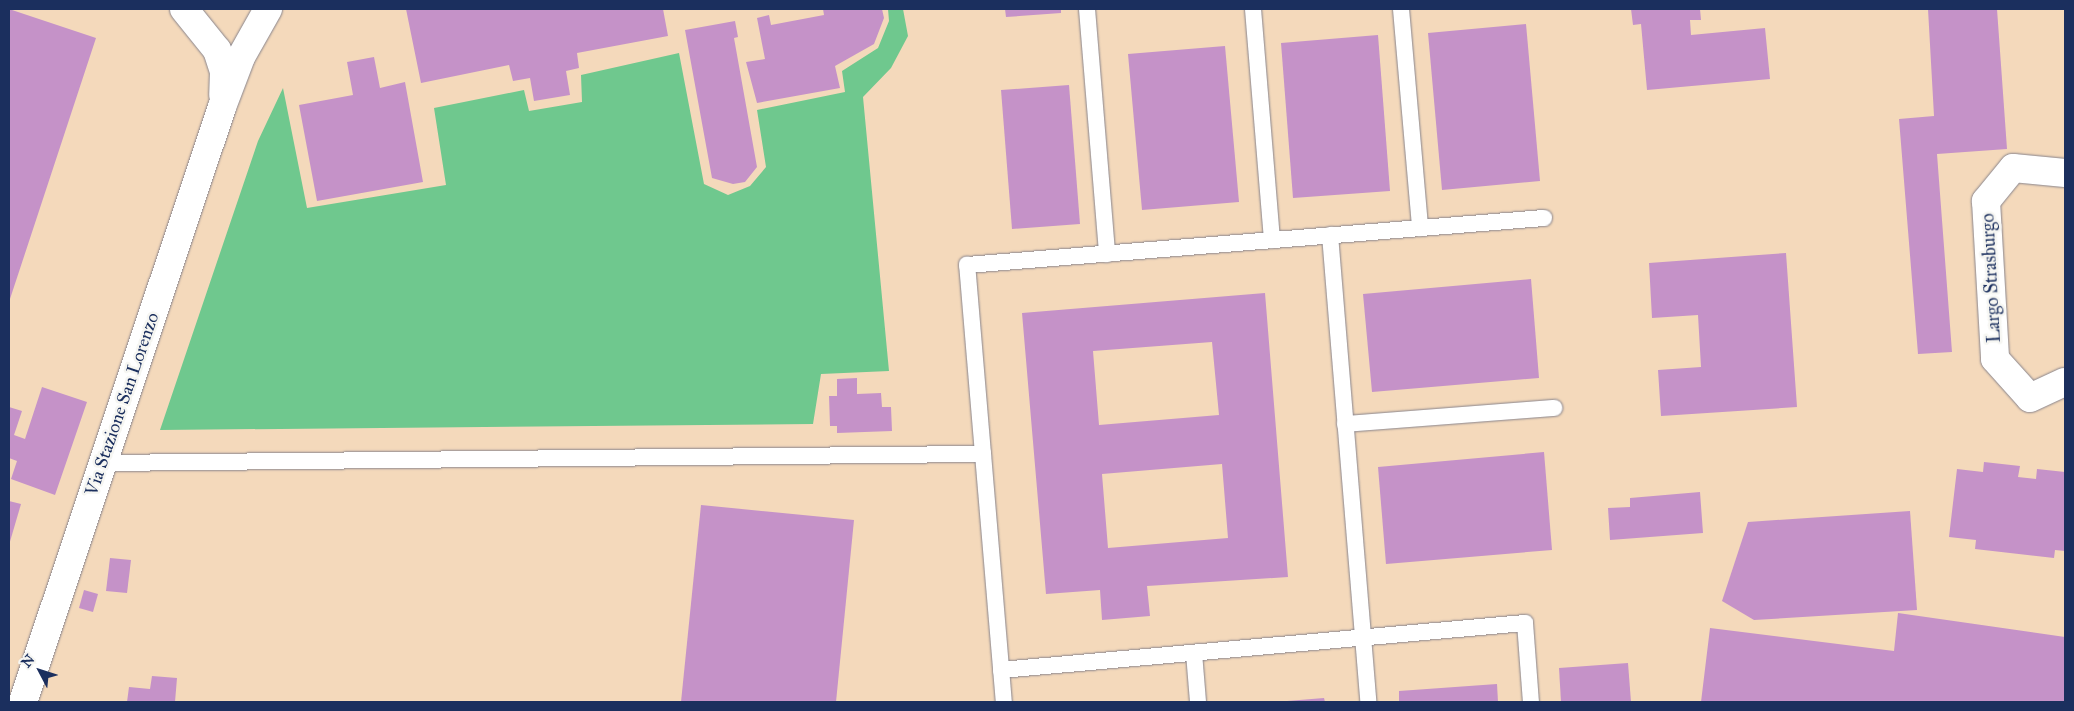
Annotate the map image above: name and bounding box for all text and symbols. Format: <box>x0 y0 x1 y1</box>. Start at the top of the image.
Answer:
street label: Largo Strasburgo <box>1977 213 2005 343</box>
street label: Via Stazione San Lorenzo <box>81 310 163 498</box>
north arrow <box>15 646 65 696</box>
text: N <box>18 651 38 671</box>

